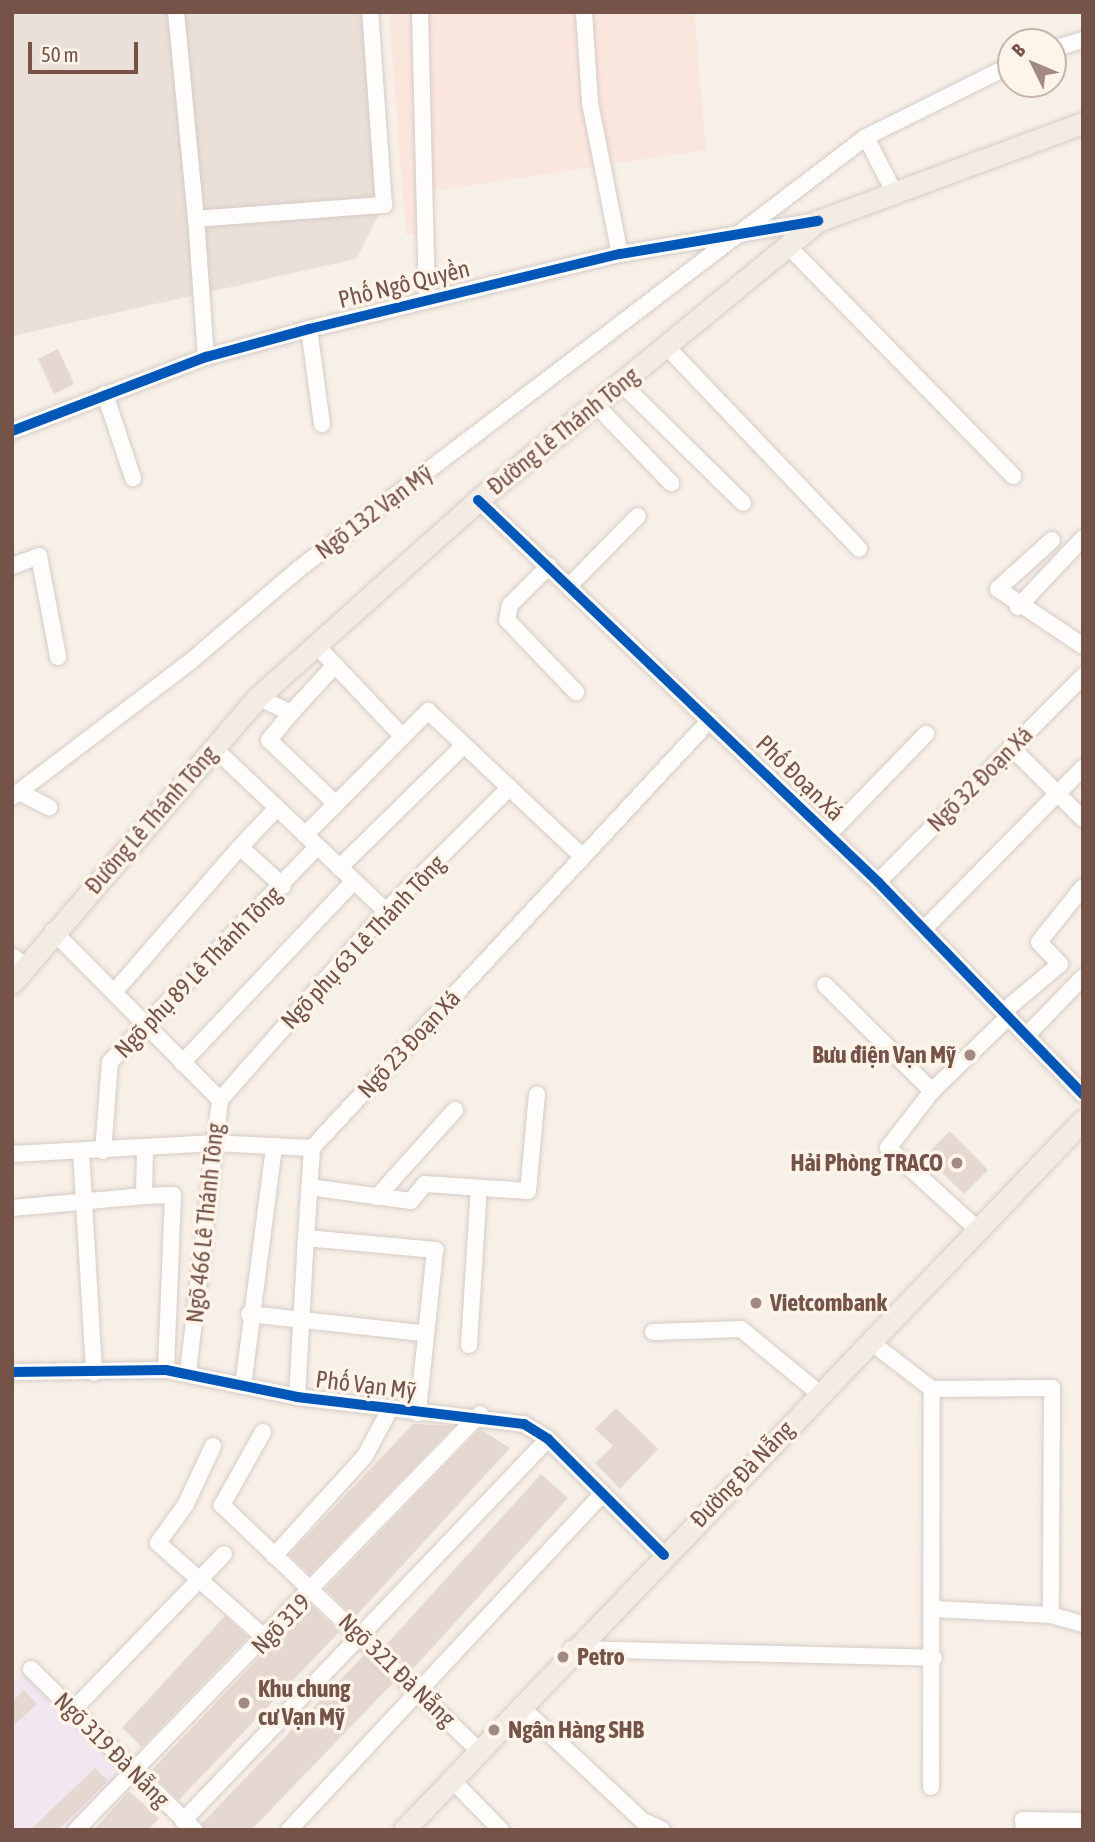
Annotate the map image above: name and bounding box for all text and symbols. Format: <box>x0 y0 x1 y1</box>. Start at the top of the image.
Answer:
scale bar <box>32 28 142 72</box>
north arrow <box>997 28 1067 98</box>
text: B <box>1007 39 1029 61</box>
text: 50 m <box>41 42 79 66</box>
street label: Phố Ngô Quyền <box>335 254 473 314</box>
street label: Đường Lê Thánh Tông <box>481 361 645 501</box>
street label: Ngõ 132 Vạn Mỹ <box>310 459 438 565</box>
street label: Ngõ 32 Đoạn Xá <box>921 720 1039 838</box>
street label: Phố Đoạn Xá <box>750 729 850 827</box>
street label: Đường Lê Thánh Tông <box>79 740 223 900</box>
street label: Ngõ phụ 63 Lê Thánh Tông <box>275 849 451 1035</box>
street label: Ngõ phụ 89 Lê Thánh Tông <box>109 880 287 1064</box>
street label: Ngõ 23 Đoạn Xá <box>352 984 466 1104</box>
place label: Bưu điện Vạn Mỹ <box>812 1041 956 1069</box>
marker: Bưu điện Vạn Mỹ <box>962 1047 978 1063</box>
street label: Ngõ 466 Lê Thánh Tông <box>180 1122 230 1324</box>
place label: Hải Phòng TRACO <box>791 1149 943 1177</box>
marker: Hải Phòng TRACO <box>949 1155 965 1171</box>
place label: Vietcombank <box>770 1289 887 1317</box>
marker: Vietcombank <box>748 1295 764 1311</box>
street label: Phố Vạn Mỹ <box>314 1365 418 1405</box>
street label: Đường Đà Nẵng <box>684 1415 800 1533</box>
street label: Ngõ 319 <box>245 1588 317 1660</box>
street label: Ngõ 321 Đà Nẵng <box>333 1607 461 1733</box>
place label: Petro <box>577 1643 625 1671</box>
marker: Petro <box>555 1649 571 1665</box>
place label: Khu chung cư Vạn Mỹ <box>258 1675 350 1731</box>
street label: Ngõ 319 Đà Nẵng <box>48 1686 176 1814</box>
marker: Khu chung cư Vạn Mỹ <box>236 1695 252 1711</box>
place label: Ngân Hàng SHB <box>508 1716 644 1744</box>
marker: Ngân Hàng SHB <box>486 1722 502 1738</box>

